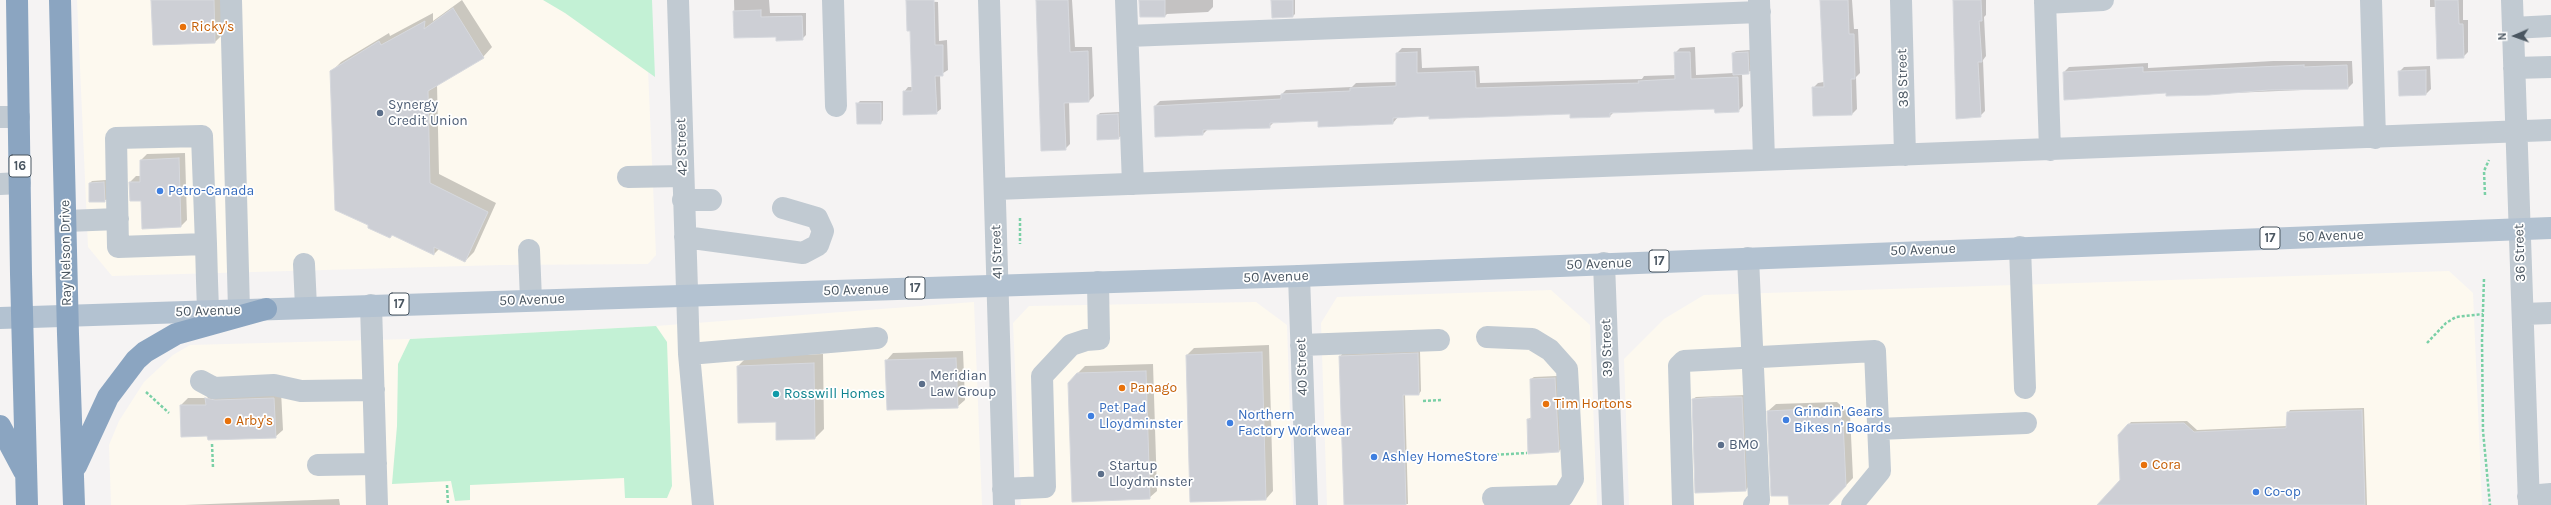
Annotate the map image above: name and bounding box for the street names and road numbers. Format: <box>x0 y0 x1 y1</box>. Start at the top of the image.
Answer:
street label: 38 Street <box>1894 48 1912 108</box>
street label: 42 Street <box>673 118 691 176</box>
road number: 16 <box>9 155 31 177</box>
street label: Ray Nelson Drive <box>57 200 75 306</box>
street label: 36 Street <box>2511 224 2529 282</box>
street label: 41 Street <box>988 225 1006 279</box>
street label: 50 Avenue <box>2298 226 2364 246</box>
road number: 17 <box>2260 227 2280 249</box>
street label: 50 Avenue <box>1890 240 1956 260</box>
road number: 17 <box>1649 250 1669 272</box>
street label: 50 Avenue <box>1566 254 1632 274</box>
street label: 50 Avenue <box>1243 267 1309 287</box>
road number: 17 <box>905 277 925 299</box>
street label: 50 Avenue <box>823 280 889 300</box>
street label: 50 Avenue <box>499 290 565 310</box>
road number: 17 <box>389 293 409 315</box>
street label: 50 Avenue <box>175 301 241 321</box>
street label: 39 Street <box>1598 319 1616 377</box>
street label: 40 Street <box>1293 338 1311 396</box>

